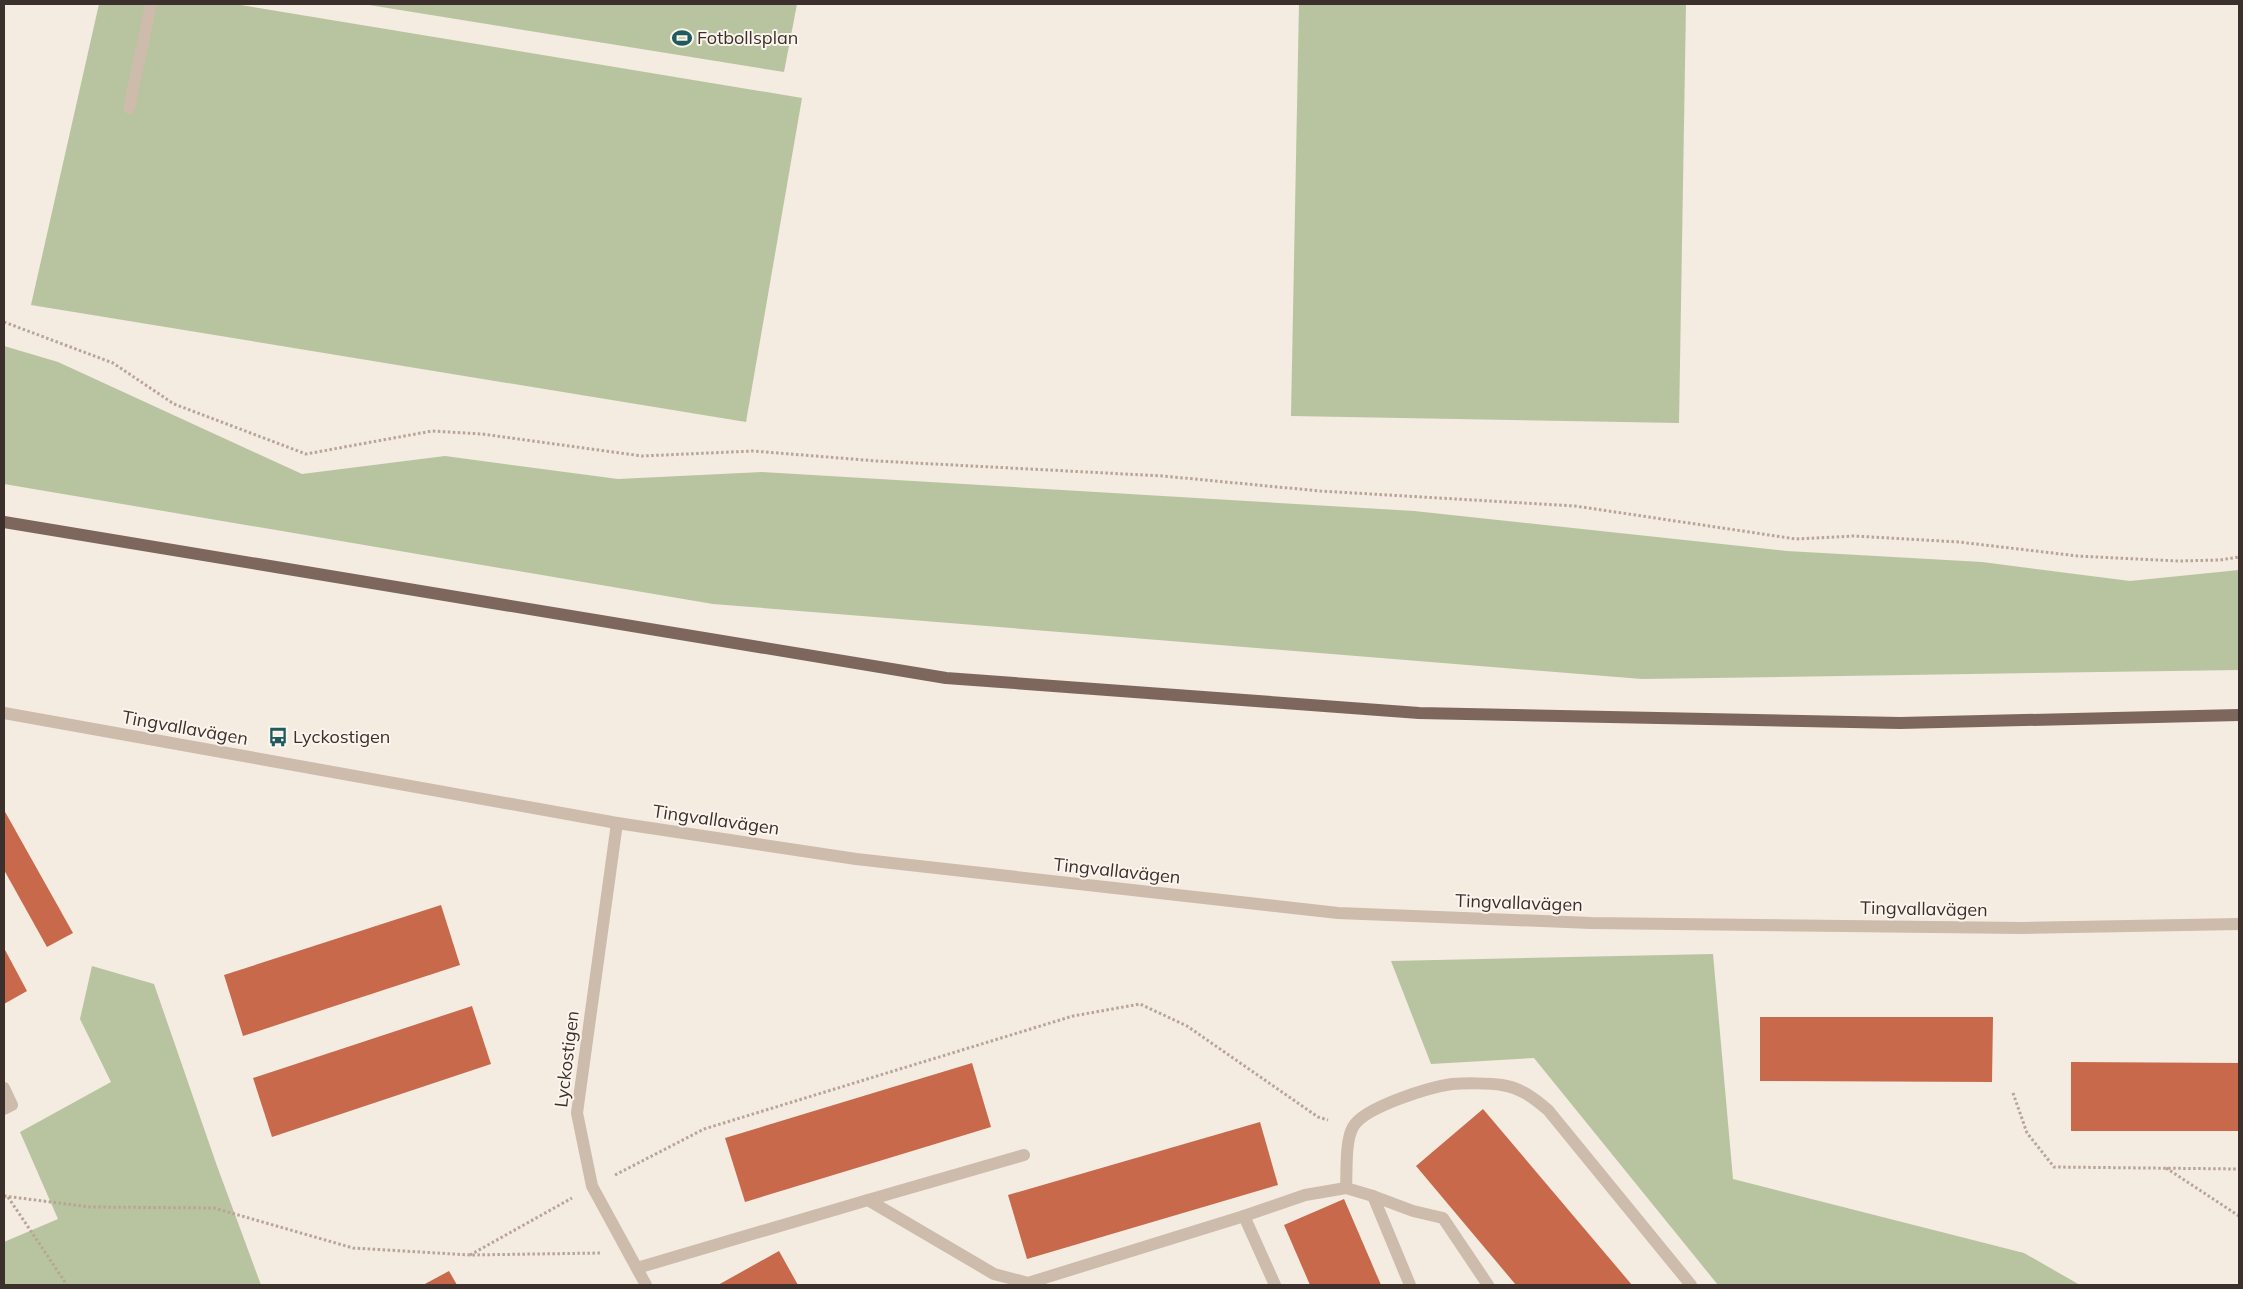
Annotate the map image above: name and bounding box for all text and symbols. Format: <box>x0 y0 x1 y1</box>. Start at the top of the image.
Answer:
place label: Fotbollsplan <box>697 26 798 49</box>
sports icon: Fotbollsplan <box>671 27 693 49</box>
street label: Tingvallavägen <box>120 705 250 750</box>
place label: Lyckostigen <box>293 725 390 748</box>
bus stop icon: Lyckostigen <box>267 726 289 748</box>
street label: Tingvallavägen <box>651 799 781 840</box>
street label: Tingvallavägen <box>1052 852 1182 889</box>
street label: Tingvallavägen <box>1455 889 1583 916</box>
street label: Tingvallavägen <box>1860 896 1988 921</box>
street label: Lyckostigen <box>549 1009 584 1109</box>

